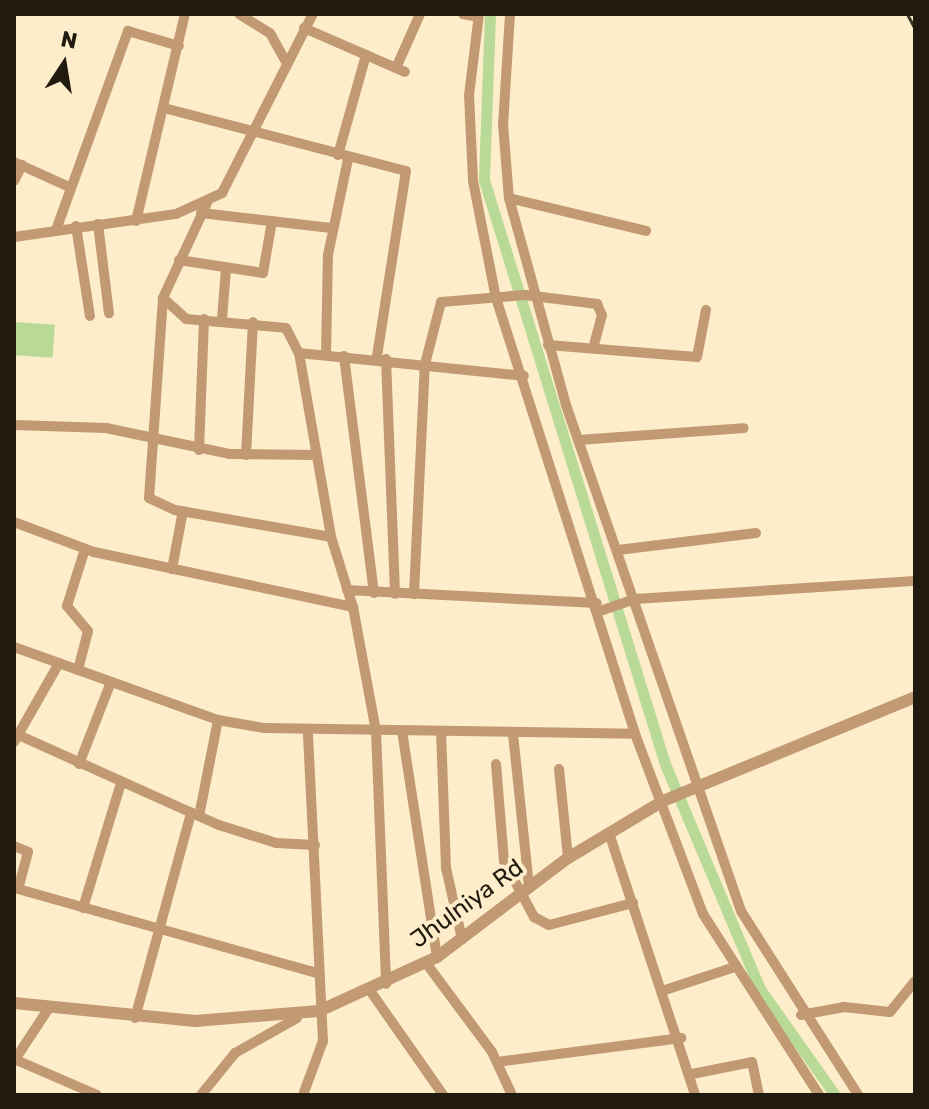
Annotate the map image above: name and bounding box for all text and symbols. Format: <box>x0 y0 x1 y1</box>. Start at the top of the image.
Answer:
north arrow <box>24 24 104 104</box>
text: N <box>59 25 80 55</box>
street label: Jhulniya Rd <box>405 853 529 955</box>

